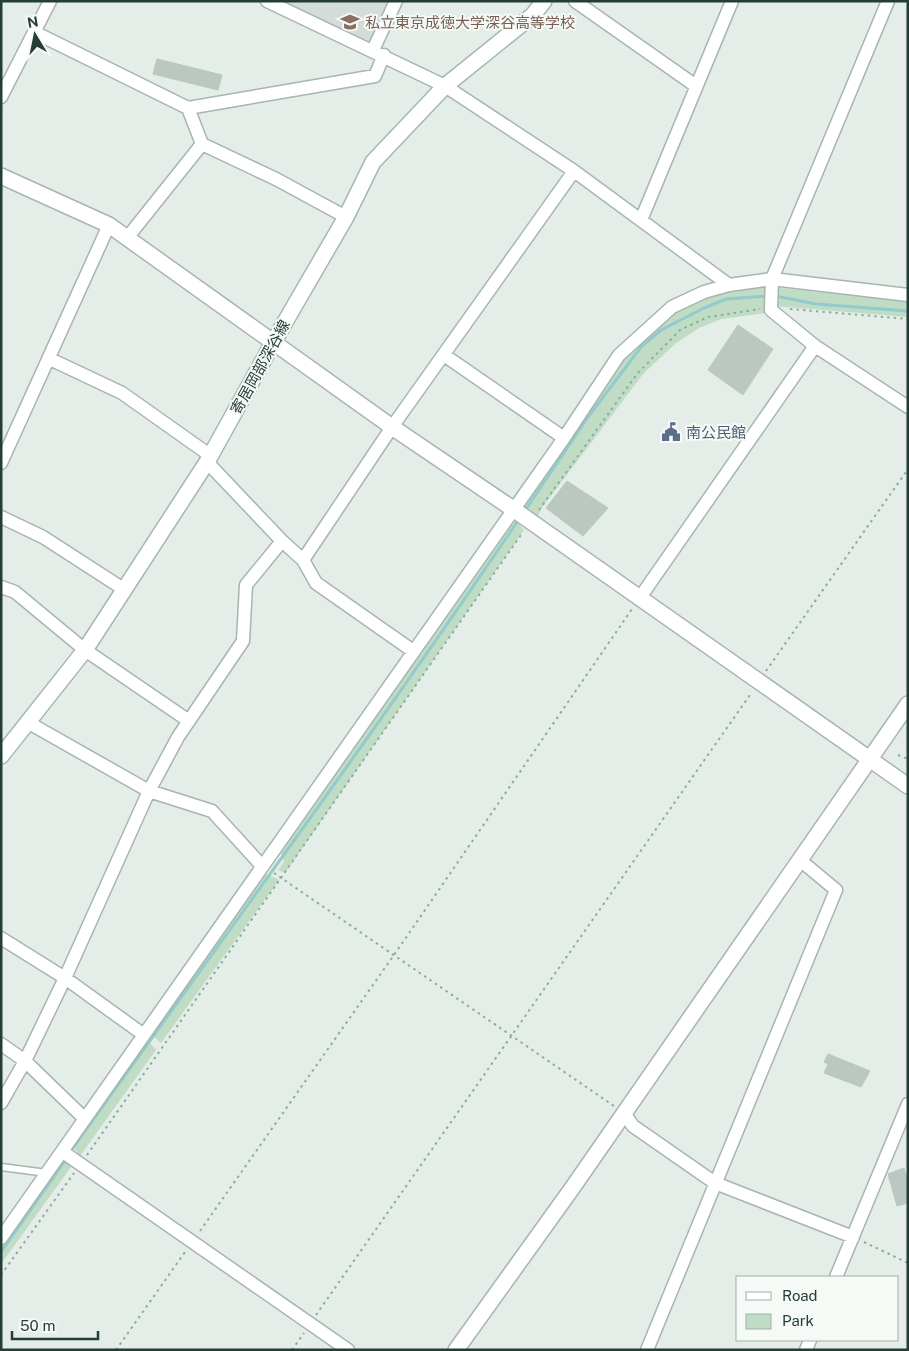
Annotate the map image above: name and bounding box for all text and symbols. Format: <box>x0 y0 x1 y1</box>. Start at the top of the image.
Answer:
north arrow <box>10 10 60 60</box>
school or university icon: 私立東京成徳大学深谷高等学校 <box>339 11 361 33</box>
text: N <box>26 13 40 31</box>
place label: 私立東京成徳大学深谷高等学校 <box>365 14 575 31</box>
street label: 寄居岡部深谷線 <box>227 317 293 417</box>
public building icon: 南公民館 <box>660 421 682 443</box>
place label: 南公民館 <box>686 424 746 441</box>
legend <box>736 1276 899 1341</box>
text: Road <box>782 1287 818 1304</box>
scale bar <box>12 1308 99 1340</box>
text: Park <box>782 1312 814 1329</box>
text: 50 m <box>20 1317 55 1334</box>

